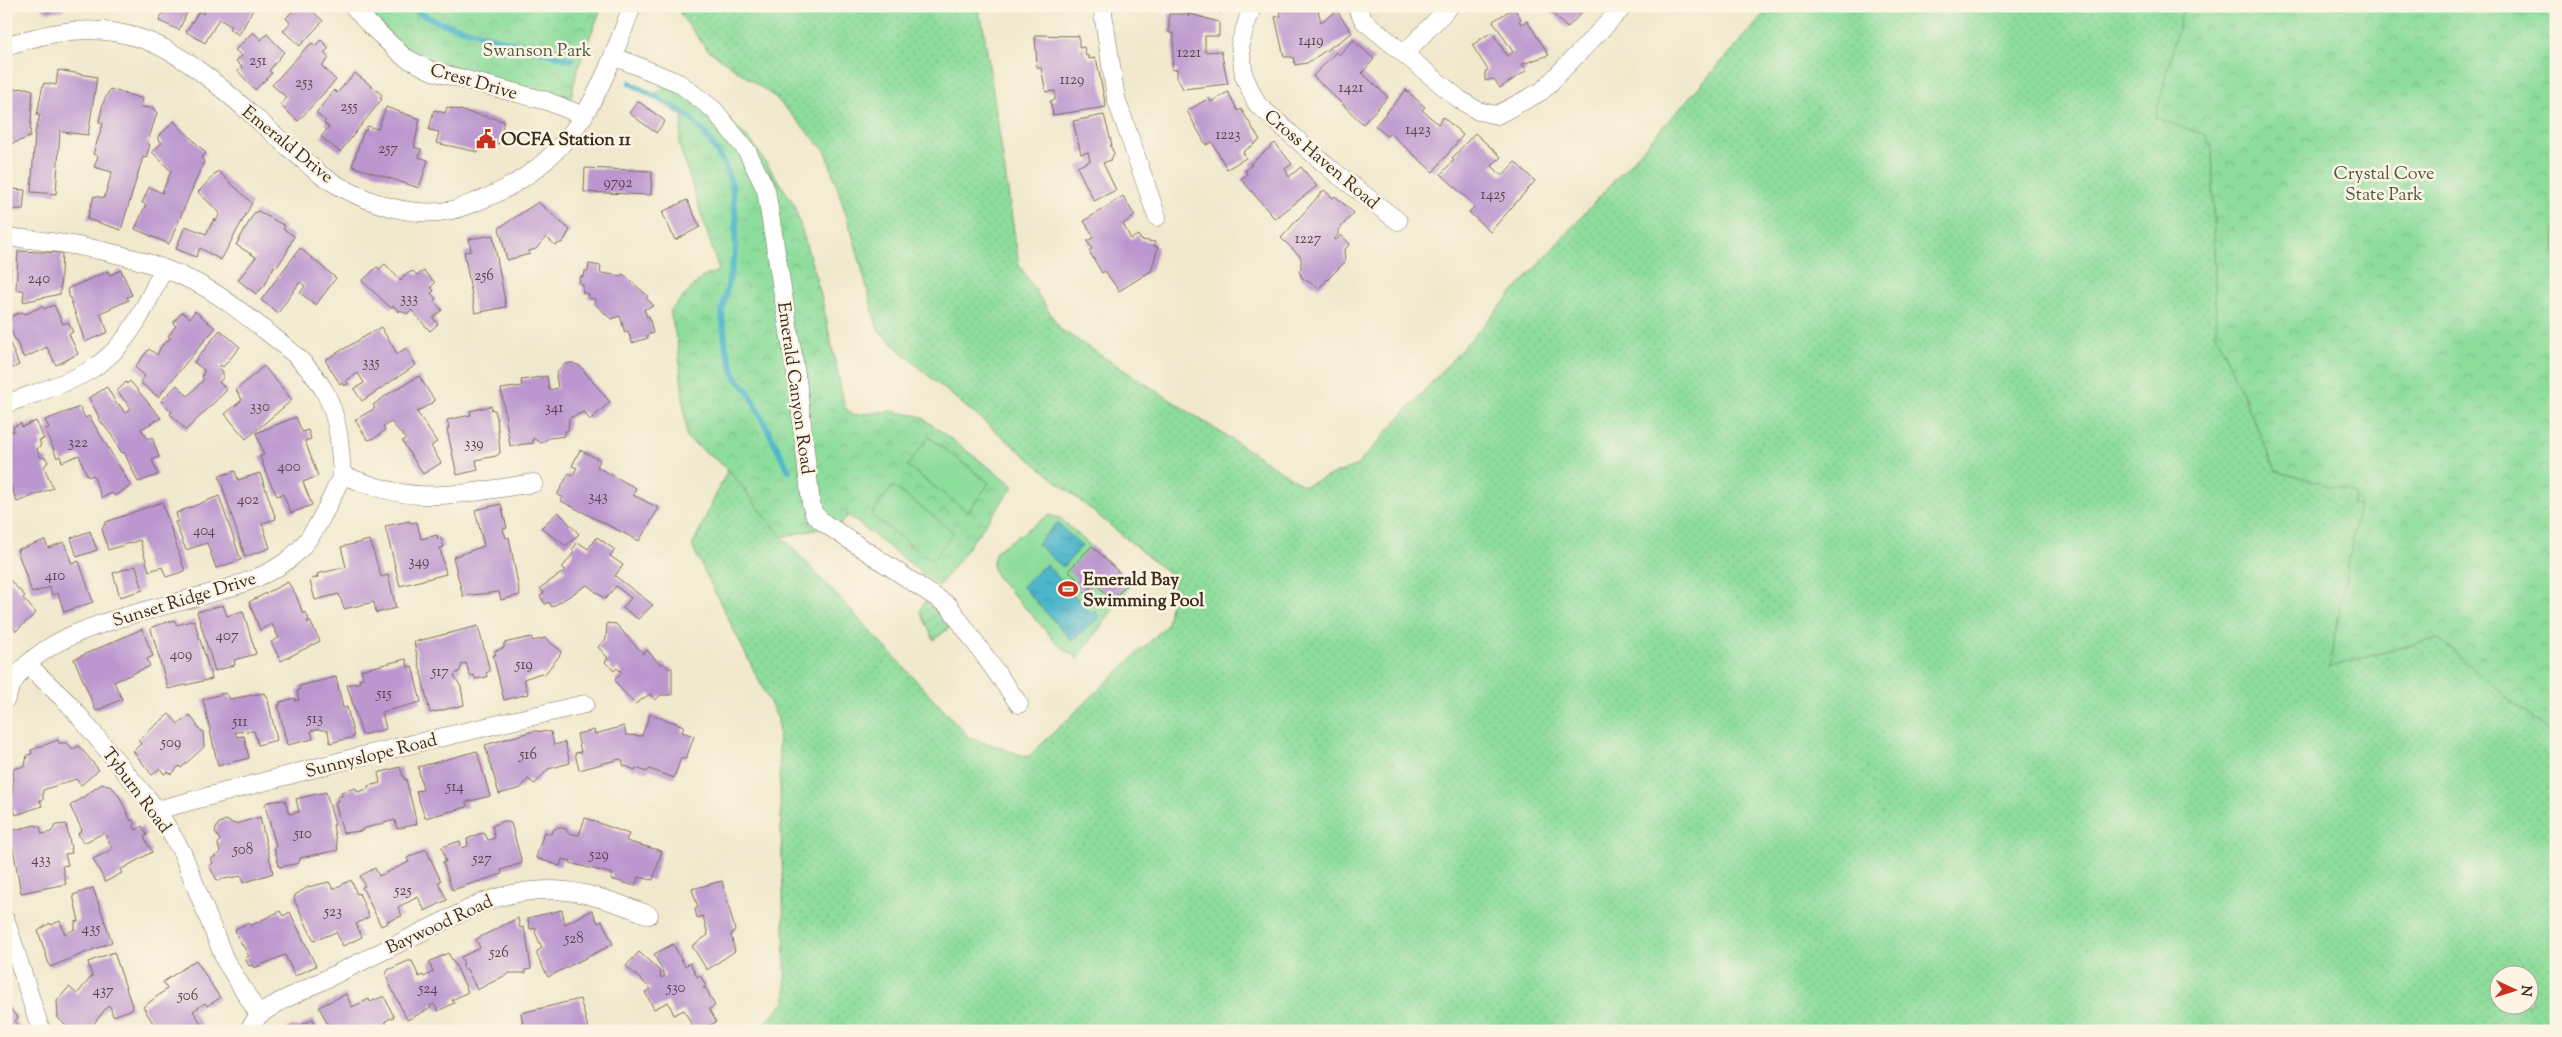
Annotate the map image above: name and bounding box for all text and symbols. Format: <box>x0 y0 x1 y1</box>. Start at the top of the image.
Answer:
house number: 1419 <box>1299 31 1323 52</box>
park label: Swanson Park <box>483 39 592 65</box>
house number: 1221 <box>1177 43 1201 64</box>
house number: 251 <box>249 51 267 72</box>
street label: Crest Drive <box>427 58 520 108</box>
house number: 1129 <box>1060 70 1084 91</box>
house number: 253 <box>295 73 313 94</box>
house number: 1421 <box>1339 78 1363 99</box>
house number: 255 <box>340 97 358 118</box>
street label: Emerald Drive <box>235 100 338 191</box>
street label: Cross Haven Road <box>1257 105 1384 217</box>
house number: 1423 <box>1405 120 1431 141</box>
house number: 1223 <box>1215 125 1241 146</box>
public building icon: OCFA Station 11 <box>475 128 497 150</box>
place label: OCFA Station 11 <box>501 128 632 154</box>
house number: 257 <box>378 139 398 160</box>
park label: Crystal Cove State Park <box>2334 162 2434 209</box>
house number: 9792 <box>604 173 632 194</box>
house number: 1425 <box>1481 185 1505 206</box>
house number: 1227 <box>1295 229 1322 250</box>
house number: 256 <box>474 266 494 287</box>
house number: 240 <box>28 269 50 290</box>
house number: 333 <box>400 289 418 310</box>
street label: Emerald Canyon Road <box>769 300 819 476</box>
house number: 335 <box>362 353 380 374</box>
house number: 330 <box>250 397 270 418</box>
house number: 341 <box>545 398 563 419</box>
house number: 322 <box>68 433 88 454</box>
house number: 339 <box>464 434 484 455</box>
house number: 400 <box>277 457 301 478</box>
house number: 343 <box>588 487 608 508</box>
house number: 402 <box>237 490 259 511</box>
house number: 404 <box>193 521 216 542</box>
house number: 349 <box>409 552 429 573</box>
house number: 410 <box>45 566 65 587</box>
street label: Sunset Ridge Drive <box>109 567 260 635</box>
place label: Emerald Bay Swimming Pool <box>1083 568 1205 615</box>
sports icon: Emerald Bay Swimming Pool <box>1057 578 1079 600</box>
house number: 407 <box>216 626 239 647</box>
house number: 409 <box>170 645 192 666</box>
house number: 519 <box>514 655 533 676</box>
house number: 517 <box>430 662 449 683</box>
house number: 515 <box>375 684 392 705</box>
house number: 513 <box>306 709 323 730</box>
house number: 511 <box>231 712 248 733</box>
street label: Sunnyslope Road <box>303 728 440 786</box>
house number: 509 <box>160 733 181 754</box>
street label: Tyburn Road <box>94 743 176 840</box>
house number: 516 <box>518 745 537 766</box>
house number: 514 <box>445 777 464 798</box>
house number: 510 <box>293 824 312 845</box>
house number: 508 <box>232 840 253 861</box>
house number: 529 <box>588 845 609 866</box>
house number: 527 <box>471 849 492 870</box>
house number: 433 <box>31 850 51 871</box>
house number: 525 <box>393 881 412 902</box>
street label: Baywood Road <box>382 890 498 962</box>
house number: 523 <box>323 902 342 923</box>
house number: 435 <box>82 919 100 940</box>
house number: 528 <box>563 929 584 950</box>
house number: 526 <box>488 943 509 964</box>
north arrow <box>2490 964 2540 1014</box>
house number: 530 <box>666 978 686 999</box>
house number: 524 <box>417 979 438 1000</box>
house number: 437 <box>92 981 114 1002</box>
text: N <box>2515 984 2535 997</box>
house number: 506 <box>177 986 198 1007</box>

